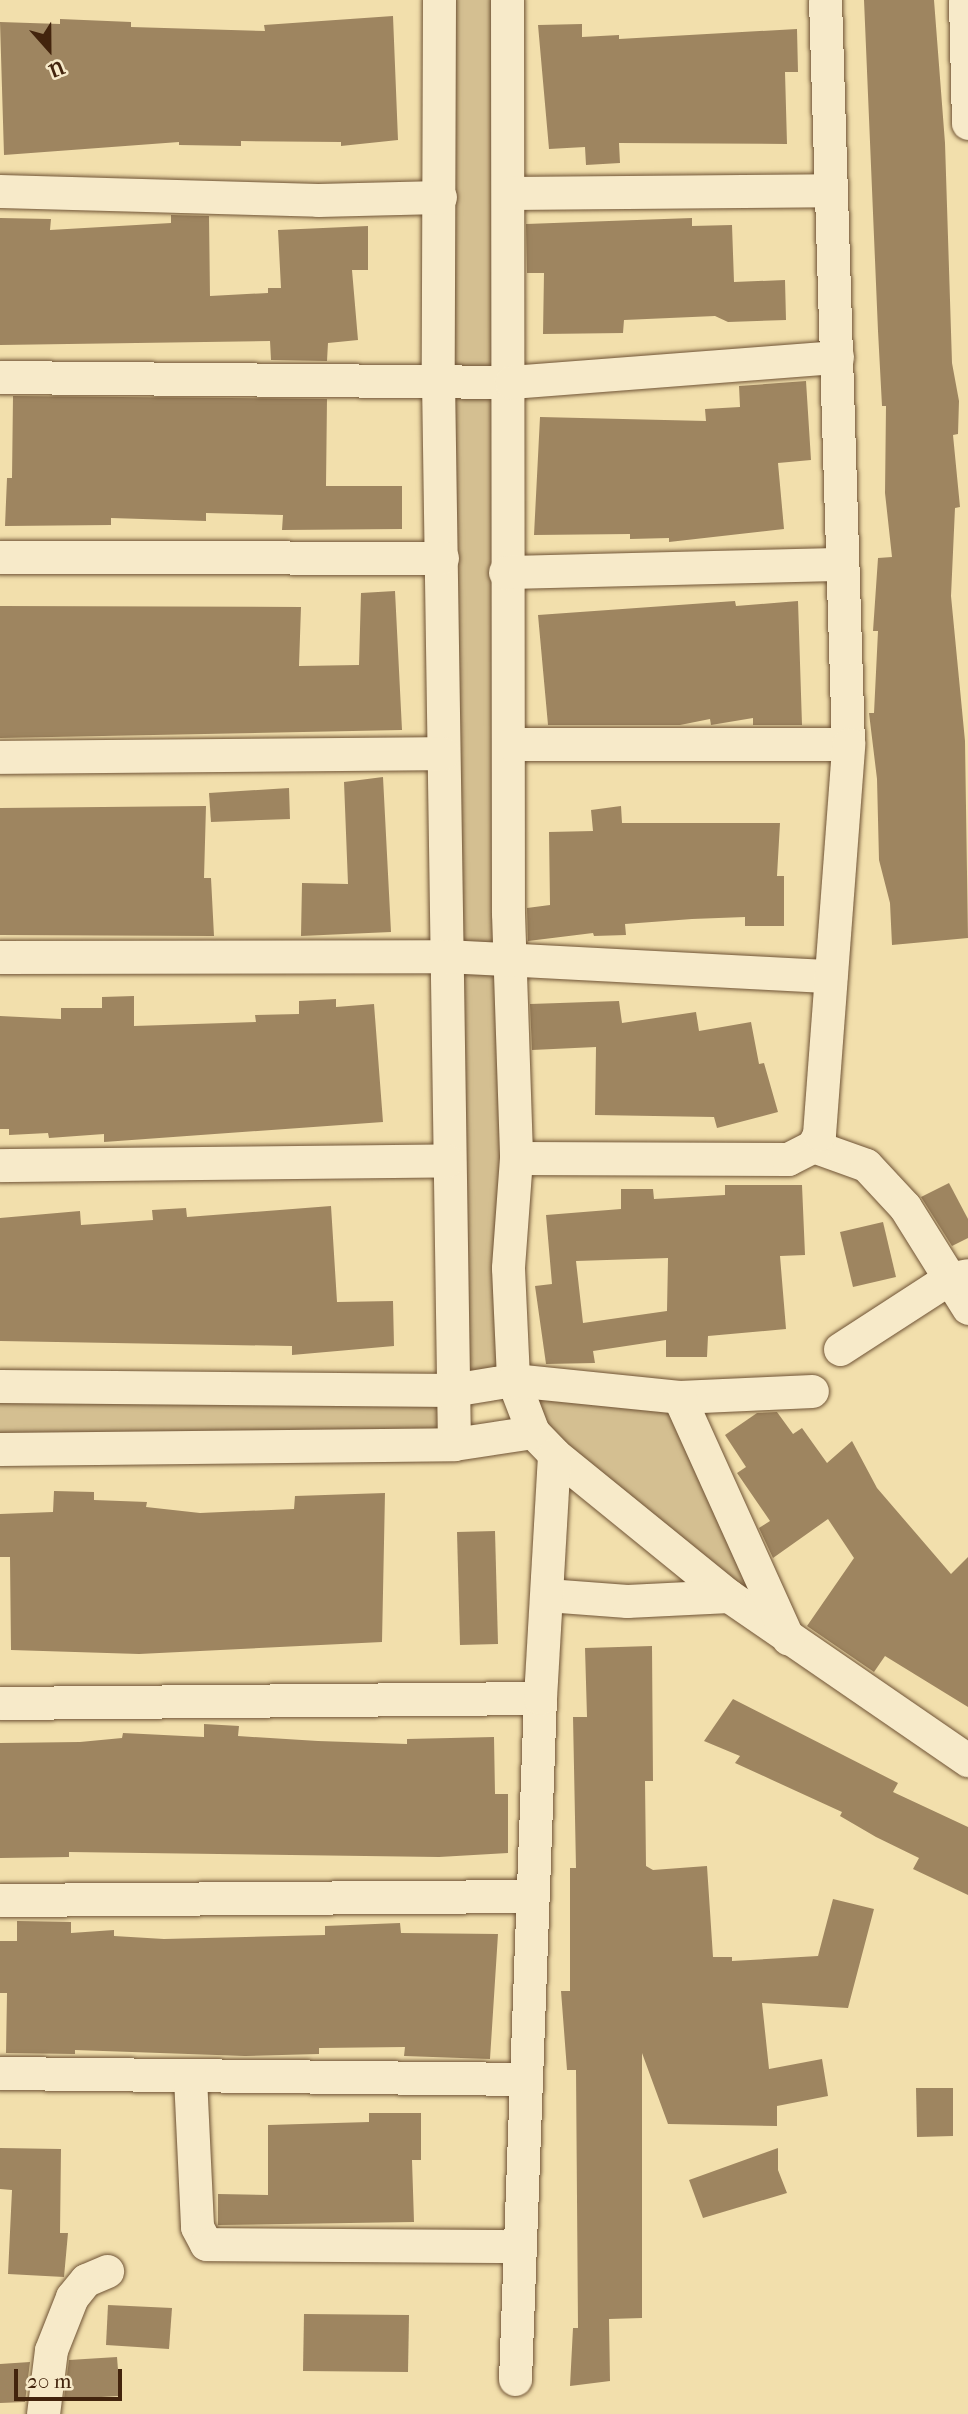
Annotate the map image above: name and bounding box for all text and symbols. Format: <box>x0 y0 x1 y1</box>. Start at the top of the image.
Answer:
north arrow <box>14 14 84 84</box>
text: U <box>46 56 67 82</box>
scale bar <box>18 2354 126 2398</box>
text: 20 m <box>27 2369 71 2393</box>

